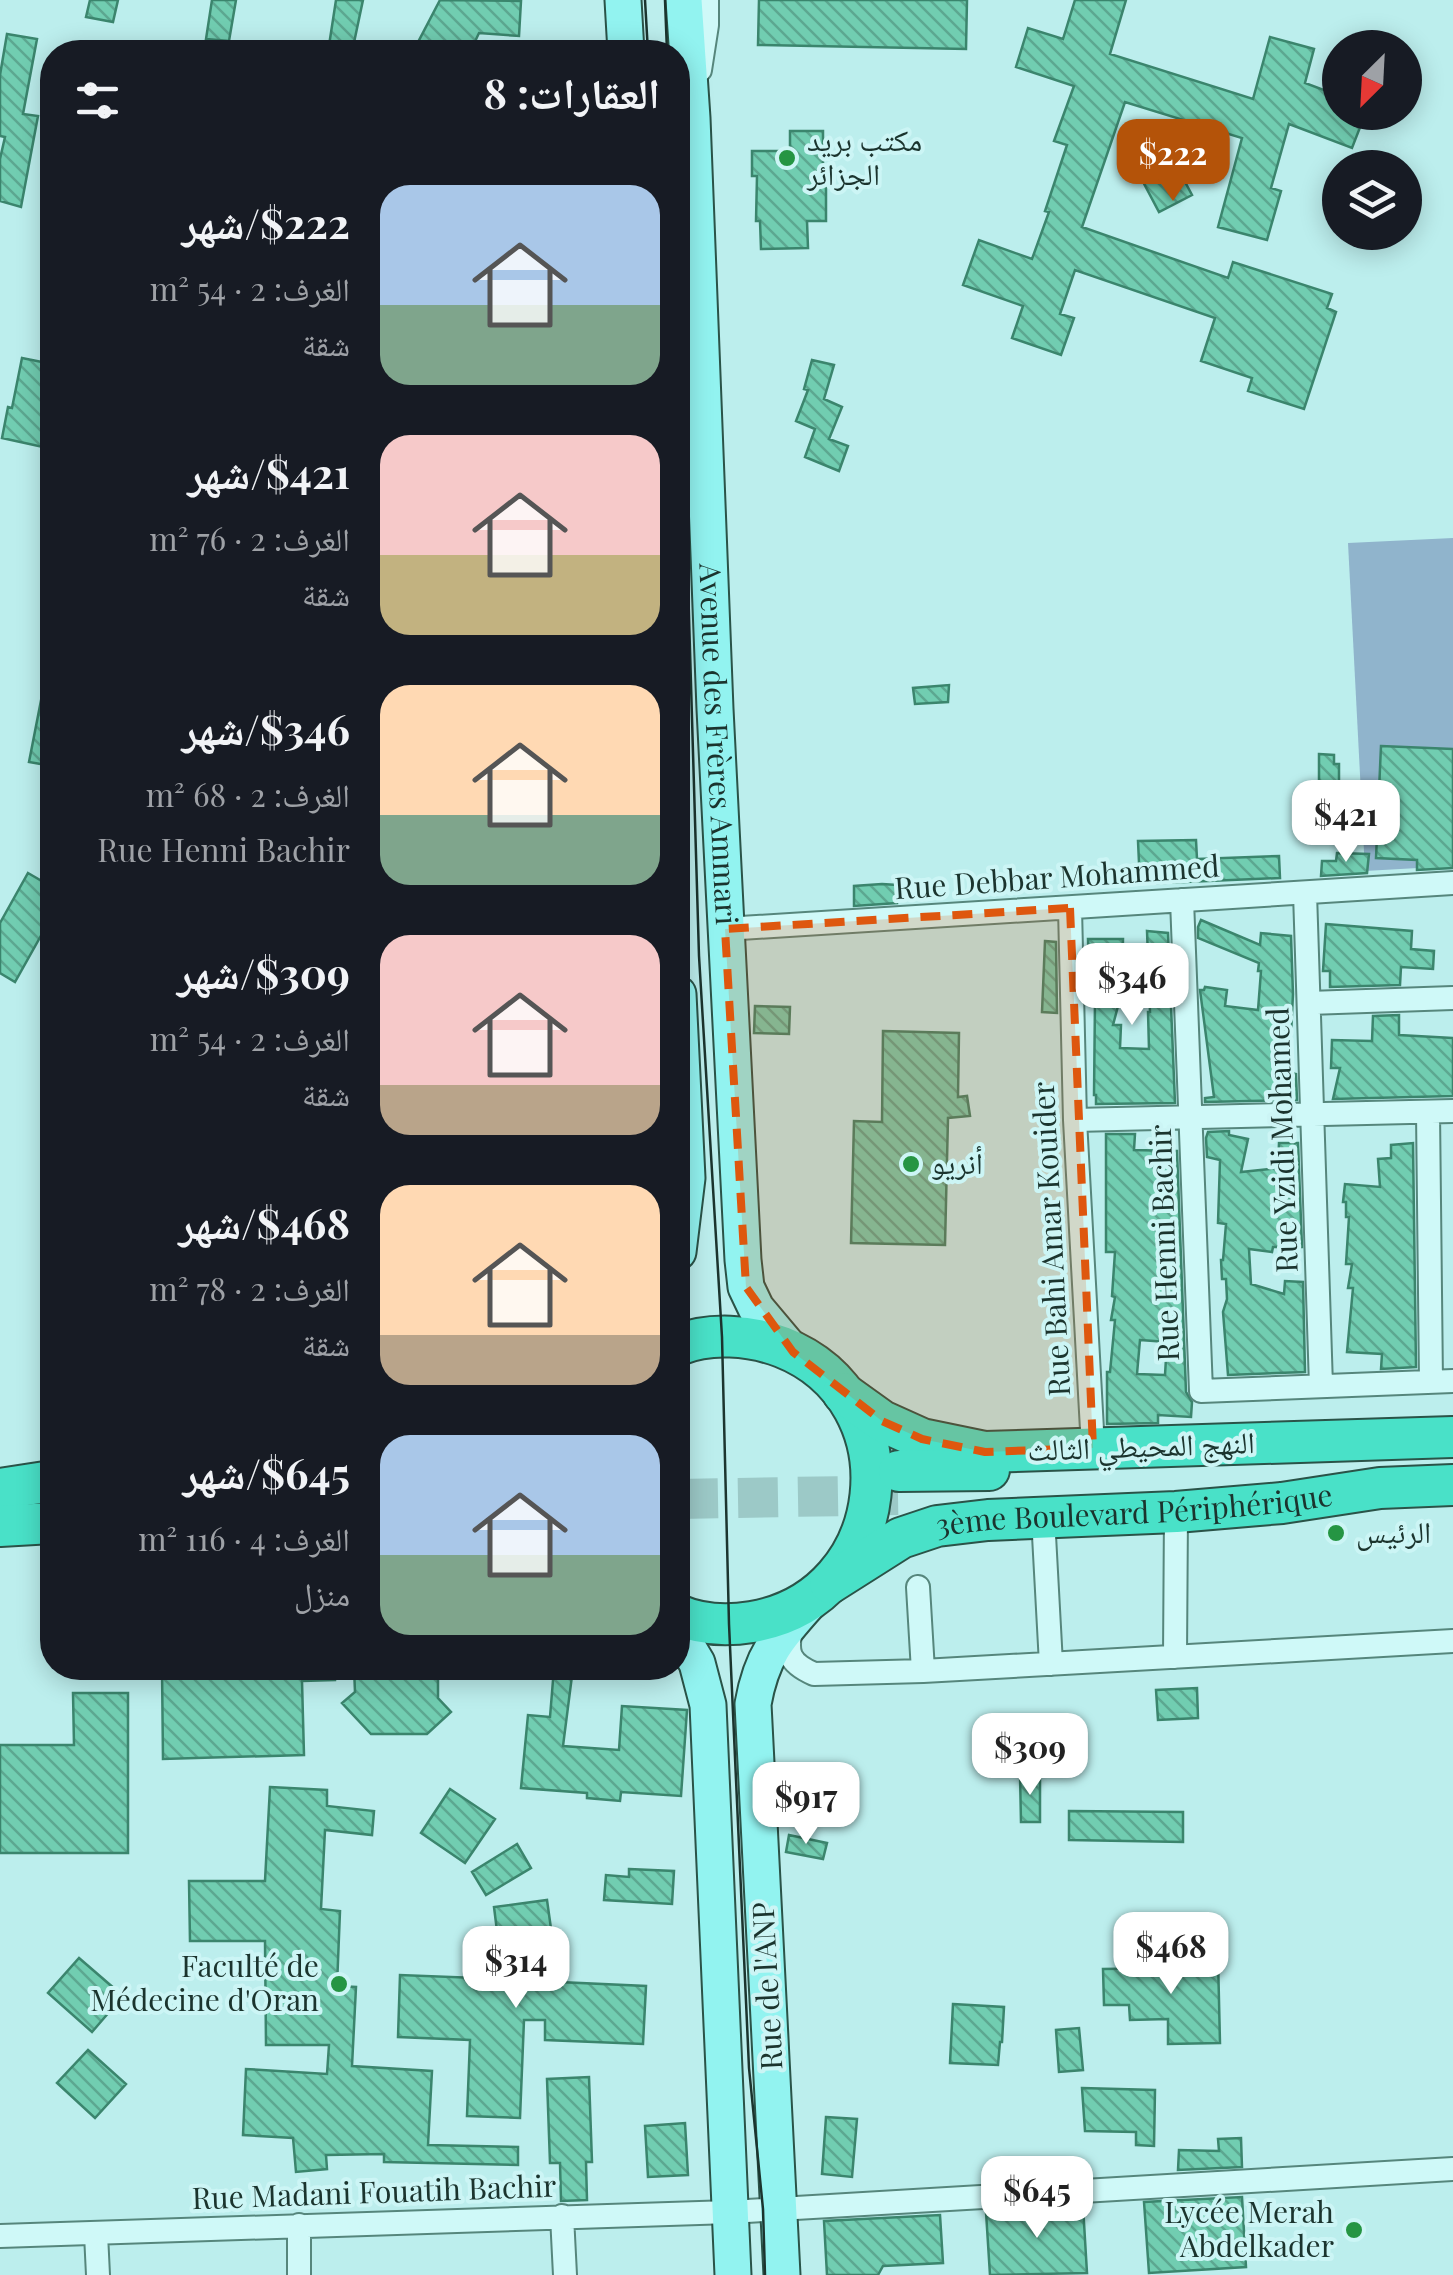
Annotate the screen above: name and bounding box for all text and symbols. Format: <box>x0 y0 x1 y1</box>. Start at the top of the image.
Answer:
north arrow <box>1322 30 1422 130</box>
map controls <box>1322 30 1422 250</box>
text: العقارات: 8 <box>484 64 660 120</box>
icon: filters <box>70 73 125 128</box>
place label: مكتب بريد الجزائر <box>806 119 922 193</box>
pin: $222 <box>1114 119 1232 204</box>
text: $222 <box>1139 130 1207 173</box>
marker: مكتب بريد الجزائر <box>776 147 798 169</box>
button: layers <box>1322 150 1422 250</box>
text: $222/شهر <box>182 194 350 250</box>
icon: home <box>460 225 580 345</box>
text: الغرف: 2 · 54 m² <box>150 266 350 309</box>
text: شقة <box>302 321 350 364</box>
text: $421/شهر <box>188 444 350 500</box>
icon: home <box>460 475 580 595</box>
text: الغرف: 2 · 76 m² <box>149 516 350 559</box>
street label: Avenue des Frères Ammari <box>691 561 748 926</box>
text: شقة <box>302 571 350 614</box>
text: $346/شهر <box>182 700 350 756</box>
icon: home <box>460 725 580 845</box>
text: الغرف: 2 · 68 m² <box>146 772 350 815</box>
pin: $421 <box>1287 780 1405 865</box>
text: $421 <box>1314 791 1378 834</box>
text: Rue Henni Bachir <box>97 827 350 870</box>
street label: Rue Debbar Mohammed <box>893 845 1221 907</box>
pin: $346 <box>1073 943 1191 1028</box>
text: $309/شهر <box>177 944 350 1000</box>
text: $346 <box>1098 954 1166 997</box>
icon: home <box>460 975 580 1095</box>
street label: Rue Yzidi Mohamed <box>1256 1007 1306 1273</box>
text: الغرف: 2 · 54 m² <box>150 1016 350 1059</box>
text: شقة <box>302 1071 350 1114</box>
street label: Rue Bahi Amar Kouider <box>1022 1081 1078 1397</box>
street label: Rue Henni Bachir <box>1139 1124 1187 1362</box>
place label: أنريو <box>931 1142 983 1182</box>
marker: أنريو <box>900 1153 922 1175</box>
text: $468/شهر <box>178 1194 350 1250</box>
icon: home <box>460 1225 580 1345</box>
text: الغرف: 2 · 78 m² <box>149 1266 350 1309</box>
text: شقة <box>302 1321 350 1364</box>
street label: النهج المحيطي الثالث <box>1027 1421 1256 1475</box>
text: $645/شهر <box>183 1444 350 1500</box>
street label: 3ème Boulevard Périphérique <box>934 1474 1335 1544</box>
icon: home <box>460 1475 580 1595</box>
place label: الرئيس <box>1356 1511 1431 1551</box>
text: الغرف: 4 · 116 m² <box>138 1516 350 1559</box>
marker: الرئيس <box>1325 1522 1347 1544</box>
text: منزل <box>294 1571 350 1614</box>
pin: $309 <box>971 1713 1089 1798</box>
text: $309 <box>994 1724 1066 1767</box>
pin: $917 <box>747 1762 865 1847</box>
text: $917 <box>775 1773 837 1816</box>
street label: Rue de l'ANP <box>742 1901 790 2071</box>
pin: $468 <box>1112 1912 1230 1997</box>
text: $468 <box>1135 1923 1207 1966</box>
pin: $314 <box>457 1926 575 2011</box>
text: $314 <box>484 1937 548 1980</box>
place label: Faculté de Médecine d'Oran <box>90 1945 319 2019</box>
marker: Faculté de Médecine d'Oran <box>328 1973 350 1995</box>
pin: $645 <box>978 2156 1096 2241</box>
street label: Rue Madani Fouatih Bachir <box>191 2165 557 2217</box>
text: $645 <box>1003 2167 1071 2210</box>
place label: Lycée Merah Abdelkader <box>1164 2191 1334 2265</box>
marker: Lycée Merah Abdelkader <box>1343 2219 1365 2241</box>

